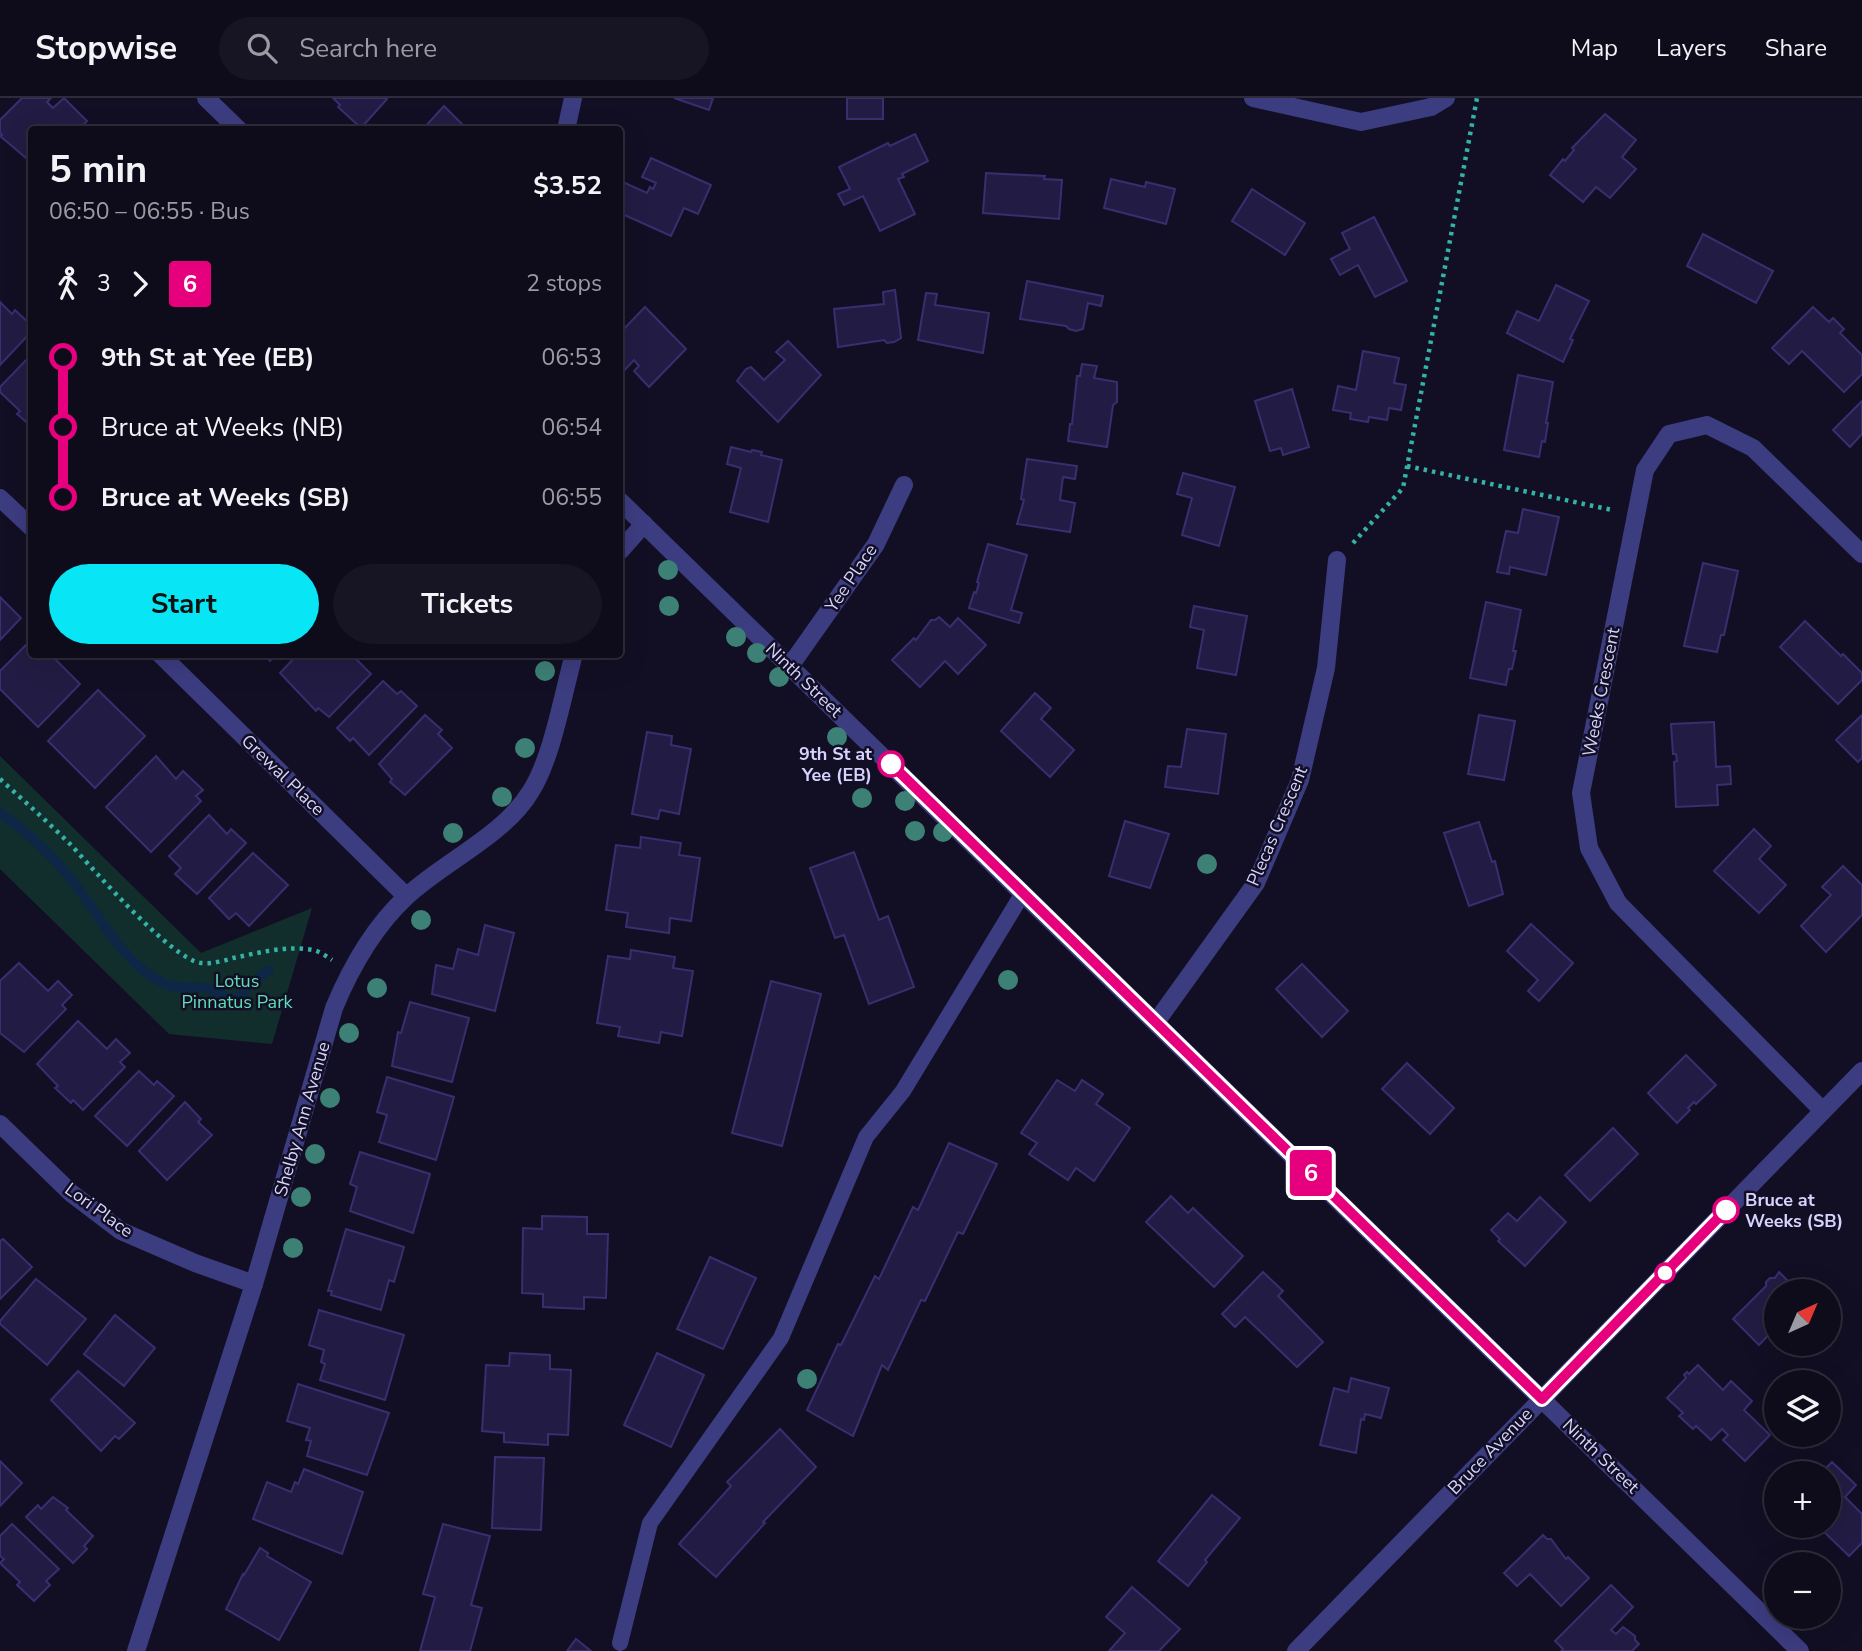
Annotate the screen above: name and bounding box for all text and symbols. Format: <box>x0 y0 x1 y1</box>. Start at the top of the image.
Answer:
search box <box>219 17 709 80</box>
text: Stopwise <box>35 26 177 71</box>
icon: search <box>243 29 281 67</box>
text: Search here <box>299 31 437 66</box>
text: Map <box>1571 32 1618 64</box>
text: Layers <box>1656 32 1727 64</box>
text: Share <box>1765 32 1827 64</box>
text: 5 min <box>49 144 147 195</box>
text: $3.52 <box>533 168 602 203</box>
text: 06:50 – 06:55 · Bus <box>49 196 250 227</box>
icon: walk <box>49 265 87 303</box>
icon: forward <box>121 265 159 303</box>
text: 3 <box>97 268 111 299</box>
text: 6 <box>183 268 197 300</box>
text: 2 stops <box>526 268 602 299</box>
text: 9th St at Yee (EB) <box>101 340 314 375</box>
text: 06:53 <box>542 342 602 373</box>
text: Bruce at Weeks (NB) <box>101 410 344 445</box>
text: 06:54 <box>542 412 602 443</box>
text: Bruce at Weeks (SB) <box>101 480 350 515</box>
text: 06:55 <box>542 482 602 513</box>
street label: Yee Place <box>819 539 883 617</box>
button: Start <box>49 564 319 644</box>
button: Tickets <box>333 564 602 644</box>
street label: Weeks Crescent <box>1577 625 1625 759</box>
street label: Ninth Street <box>760 637 848 723</box>
street label: Grewal Place <box>236 729 330 821</box>
place label: 9th St at Yee (EB) <box>799 742 872 787</box>
marker: 9th St at Yee (EB) <box>878 751 904 777</box>
street label: Plecas Crescent <box>1241 762 1313 890</box>
park label: Lotus Pinnatus Park <box>181 969 294 1014</box>
street label: Shelby Ann Avenue <box>268 1039 336 1199</box>
line badge: 6 <box>1288 1150 1334 1196</box>
text: 6 <box>1304 1157 1318 1189</box>
street label: Lori Place <box>60 1177 138 1243</box>
place label: Bruce at Weeks (SB) <box>1745 1188 1843 1233</box>
marker: Bruce at Weeks (SB) <box>1713 1197 1739 1223</box>
unlabelled marker <box>1655 1263 1675 1283</box>
north arrow <box>1764 1279 1841 1356</box>
map controls <box>1764 1279 1841 1629</box>
button: layers <box>1764 1370 1841 1447</box>
street label: Bruce Avenue <box>1442 1402 1538 1500</box>
street label: Ninth Street <box>1557 1413 1645 1499</box>
button: + <box>1764 1461 1841 1538</box>
button: − <box>1764 1552 1841 1629</box>

